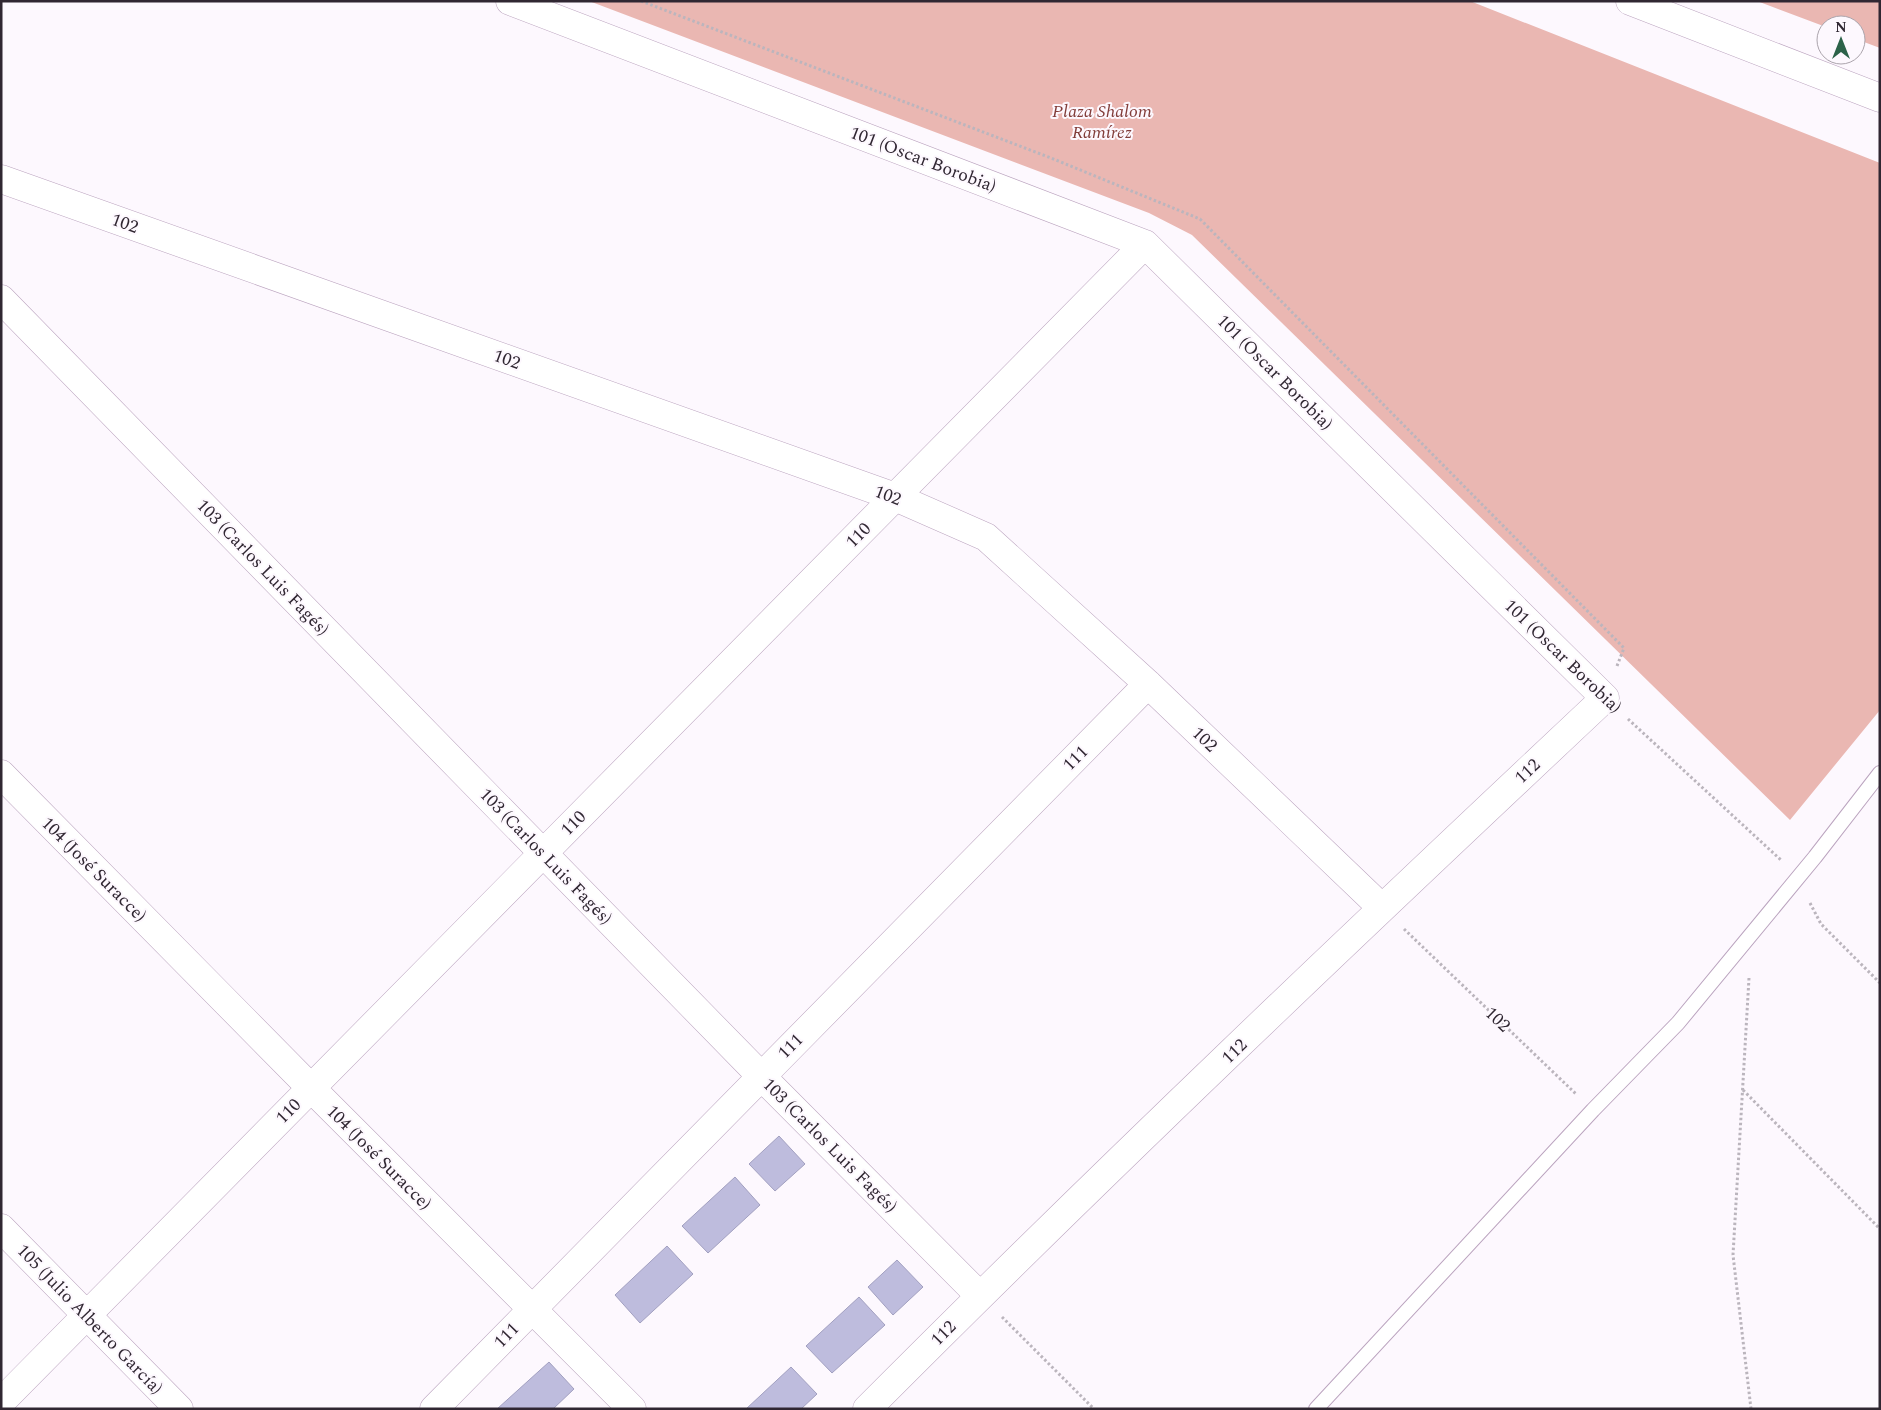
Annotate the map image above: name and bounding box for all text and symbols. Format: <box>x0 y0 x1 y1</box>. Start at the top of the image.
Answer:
north arrow <box>1816 15 1866 65</box>
text: N <box>1835 17 1847 38</box>
park label: Plaza Shalom Ramírez <box>1052 98 1152 146</box>
street label: 101 (Oscar Borobia) <box>846 119 1000 200</box>
street label: 102 <box>108 206 142 241</box>
street label: 101 (Oscar Borobia) <box>1210 308 1339 437</box>
street label: 102 <box>490 342 524 377</box>
street label: 102 <box>870 478 905 513</box>
street label: 103 (Carlos Luis Fagés) <box>190 493 335 642</box>
street label: 110 <box>839 516 877 554</box>
street label: 101 (Oscar Borobia) <box>1498 593 1628 720</box>
street label: 102 <box>1186 720 1224 758</box>
street label: 111 <box>1056 739 1094 777</box>
street label: 112 <box>1508 752 1546 790</box>
street label: 103 (Carlos Luis Fagés) <box>473 782 618 931</box>
street label: 110 <box>554 804 592 842</box>
street label: 104 (José Suracce) <box>35 810 153 928</box>
street label: 102 <box>1479 1000 1517 1038</box>
street label: 111 <box>771 1027 809 1065</box>
street label: 112 <box>1215 1032 1253 1070</box>
street label: 103 (Carlos Luis Fagés) <box>756 1072 903 1219</box>
street label: 110 <box>269 1092 307 1130</box>
street label: 104 (José Suracce) <box>320 1098 438 1216</box>
street label: 105 (Julio Alberto García) <box>10 1238 169 1401</box>
street label: 112 <box>924 1314 962 1352</box>
street label: 111 <box>487 1316 525 1354</box>

